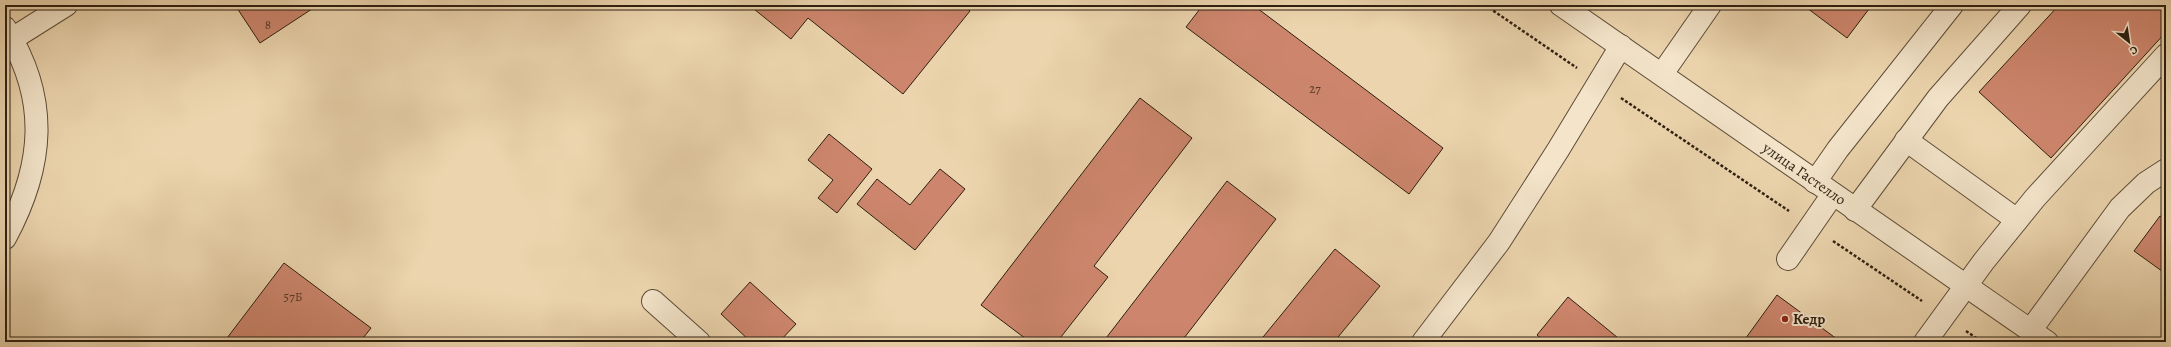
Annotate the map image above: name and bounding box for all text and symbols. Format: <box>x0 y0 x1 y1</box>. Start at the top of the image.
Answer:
house number: 8 <box>265 16 271 33</box>
north arrow <box>2109 22 2149 62</box>
text: С <box>2127 42 2140 59</box>
house number: 27 <box>1309 80 1321 97</box>
street label: улица Гастелло <box>1758 137 1850 210</box>
house number: 57Б <box>284 288 302 305</box>
place label: Кедр <box>1793 309 1825 329</box>
marker: Кедр <box>1780 314 1790 324</box>

